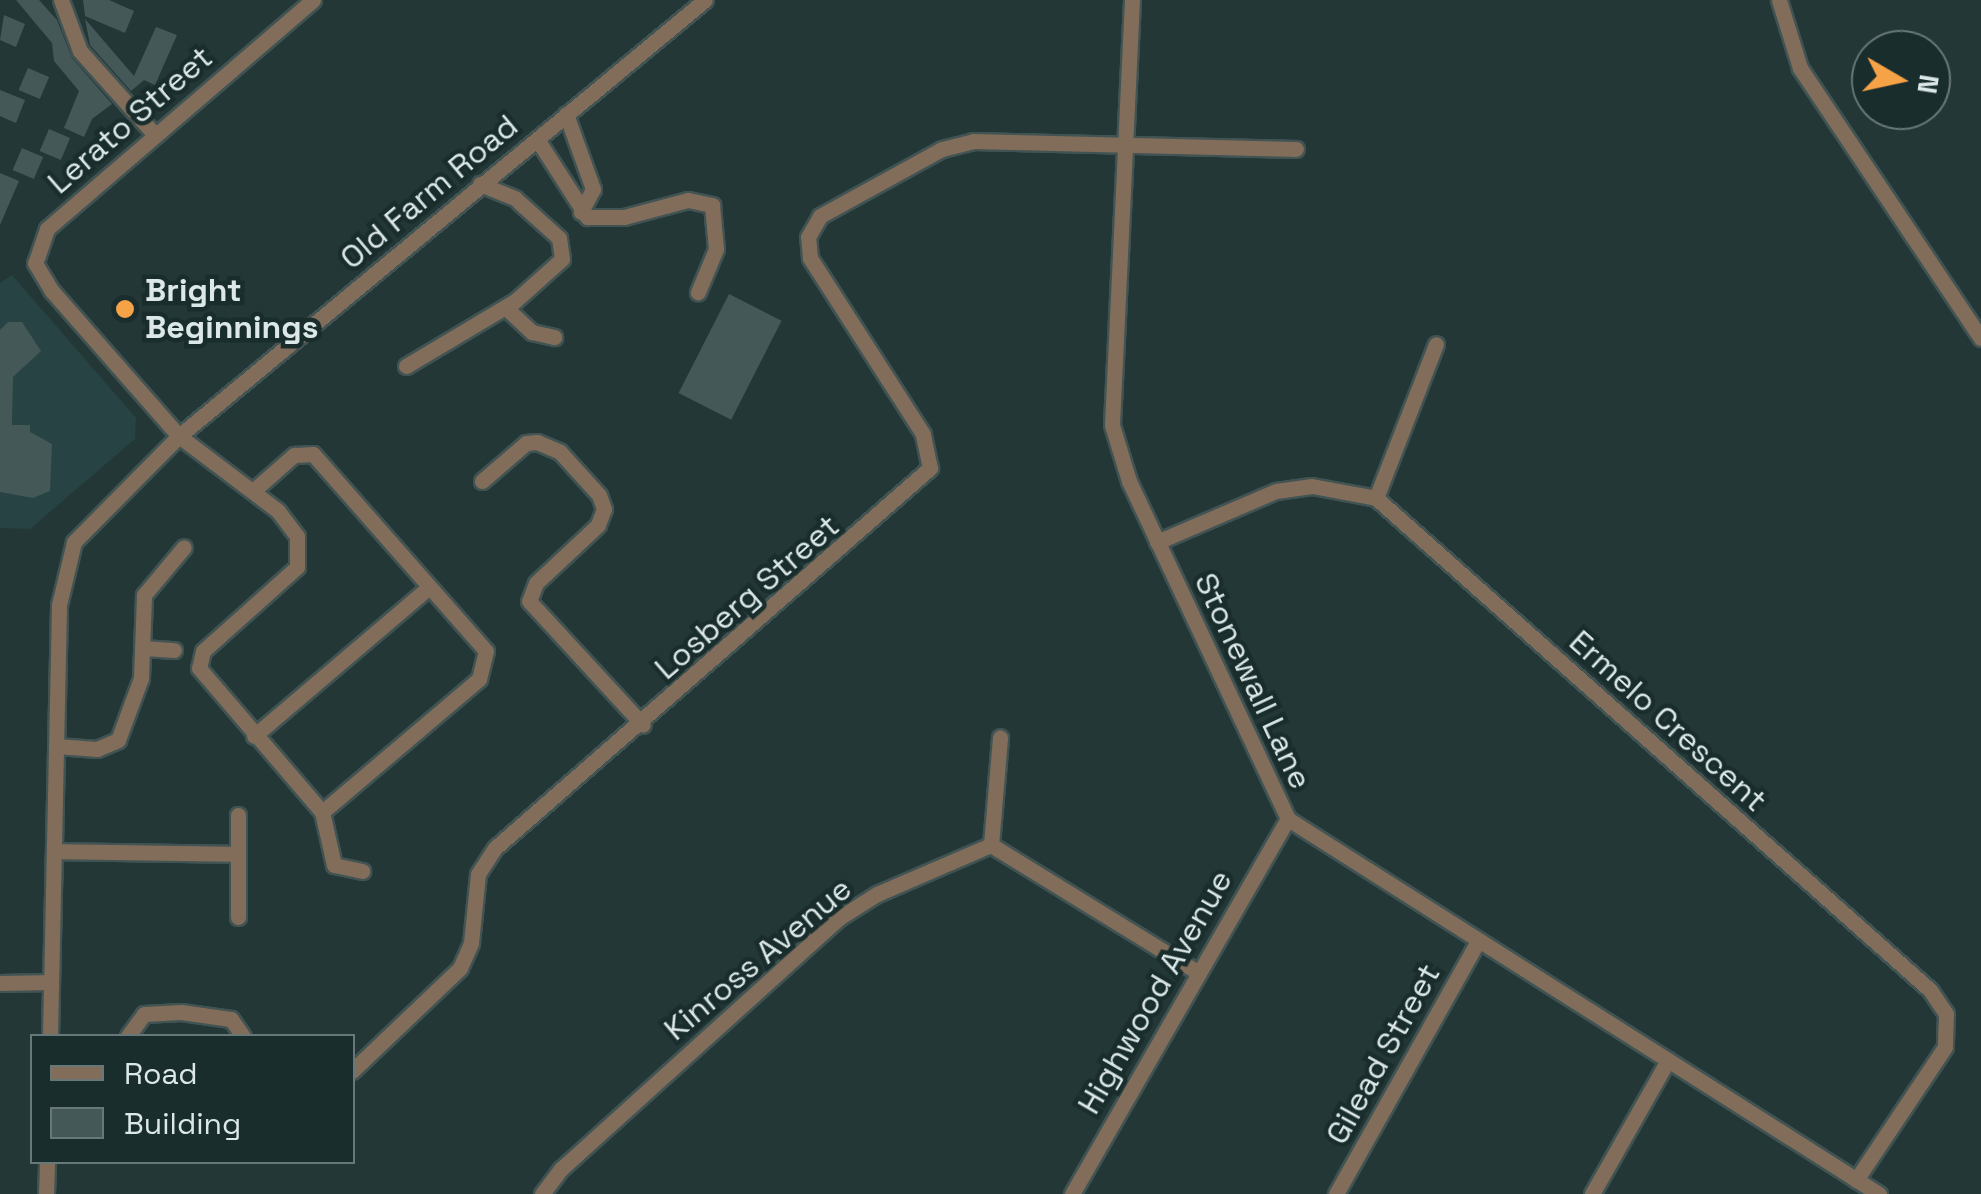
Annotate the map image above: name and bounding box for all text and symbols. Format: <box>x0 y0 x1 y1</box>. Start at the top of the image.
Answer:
north arrow <box>1851 30 1951 130</box>
street label: Lerato Street <box>40 38 220 202</box>
text: N <box>1909 72 1948 96</box>
street label: Old Farm Road <box>332 107 526 277</box>
place label: Bright Beginnings <box>145 272 318 347</box>
marker: Bright Beginnings <box>114 298 136 320</box>
street label: Losberg Street <box>647 507 847 687</box>
street label: Stonewall Lane <box>1186 567 1320 795</box>
street label: Ermelo Crescent <box>1561 622 1775 820</box>
street label: Highwood Avenue <box>1069 863 1241 1121</box>
street label: Kinross Avenue <box>656 869 860 1049</box>
street label: Gilead Street <box>1318 957 1448 1151</box>
legend <box>30 1034 355 1164</box>
text: Road <box>124 1054 198 1093</box>
text: Building <box>124 1104 241 1143</box>

